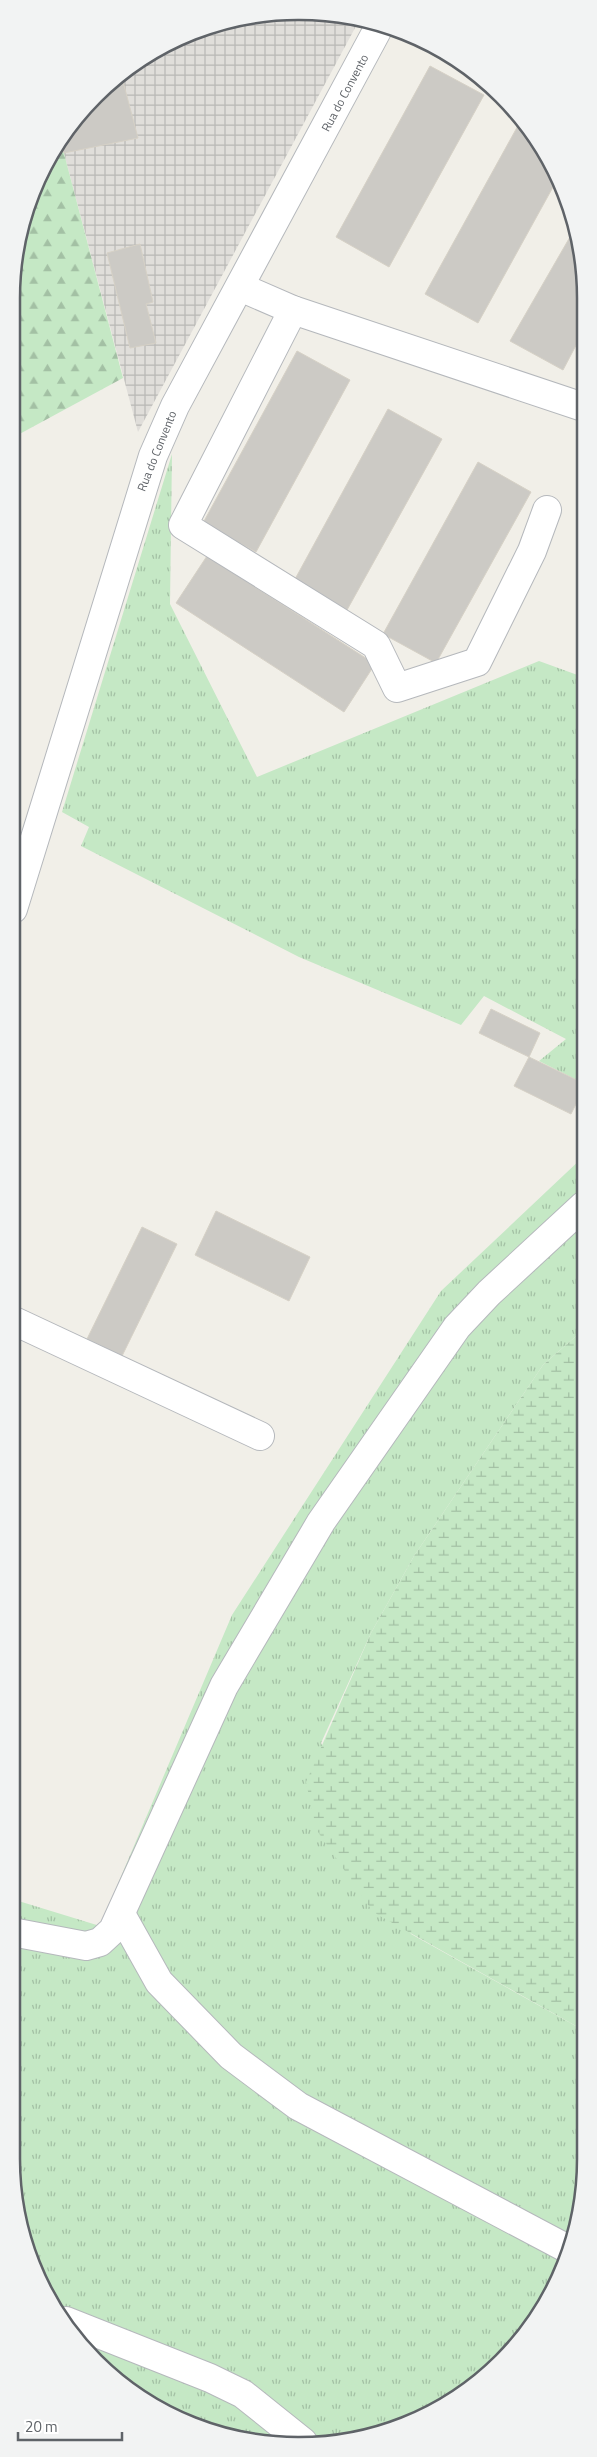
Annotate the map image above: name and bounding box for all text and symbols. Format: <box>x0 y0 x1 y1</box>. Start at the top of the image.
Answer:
street label: Rua do Convento <box>316 51 373 135</box>
street label: Rua do Convento <box>132 408 181 494</box>
scale bar <box>18 2410 121 2442</box>
text: 20 m <box>25 2415 58 2438</box>

